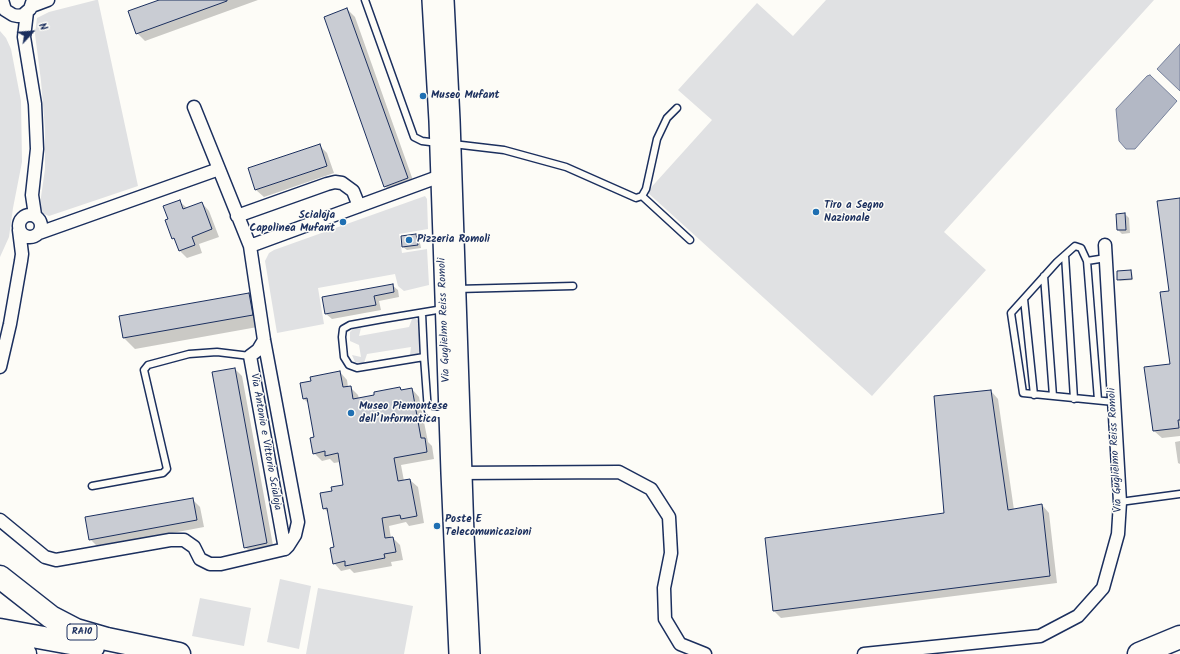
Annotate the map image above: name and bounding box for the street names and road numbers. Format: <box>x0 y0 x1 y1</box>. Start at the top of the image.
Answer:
street label: Via Guglielmo Reiss Romoli <box>436 257 454 383</box>
street label: Via Antonio e Vittorio Scialoja <box>246 372 284 512</box>
street label: Via Guglielmo Reiss Romoli <box>1106 387 1126 513</box>
road number: RA10 <box>67 624 97 640</box>

